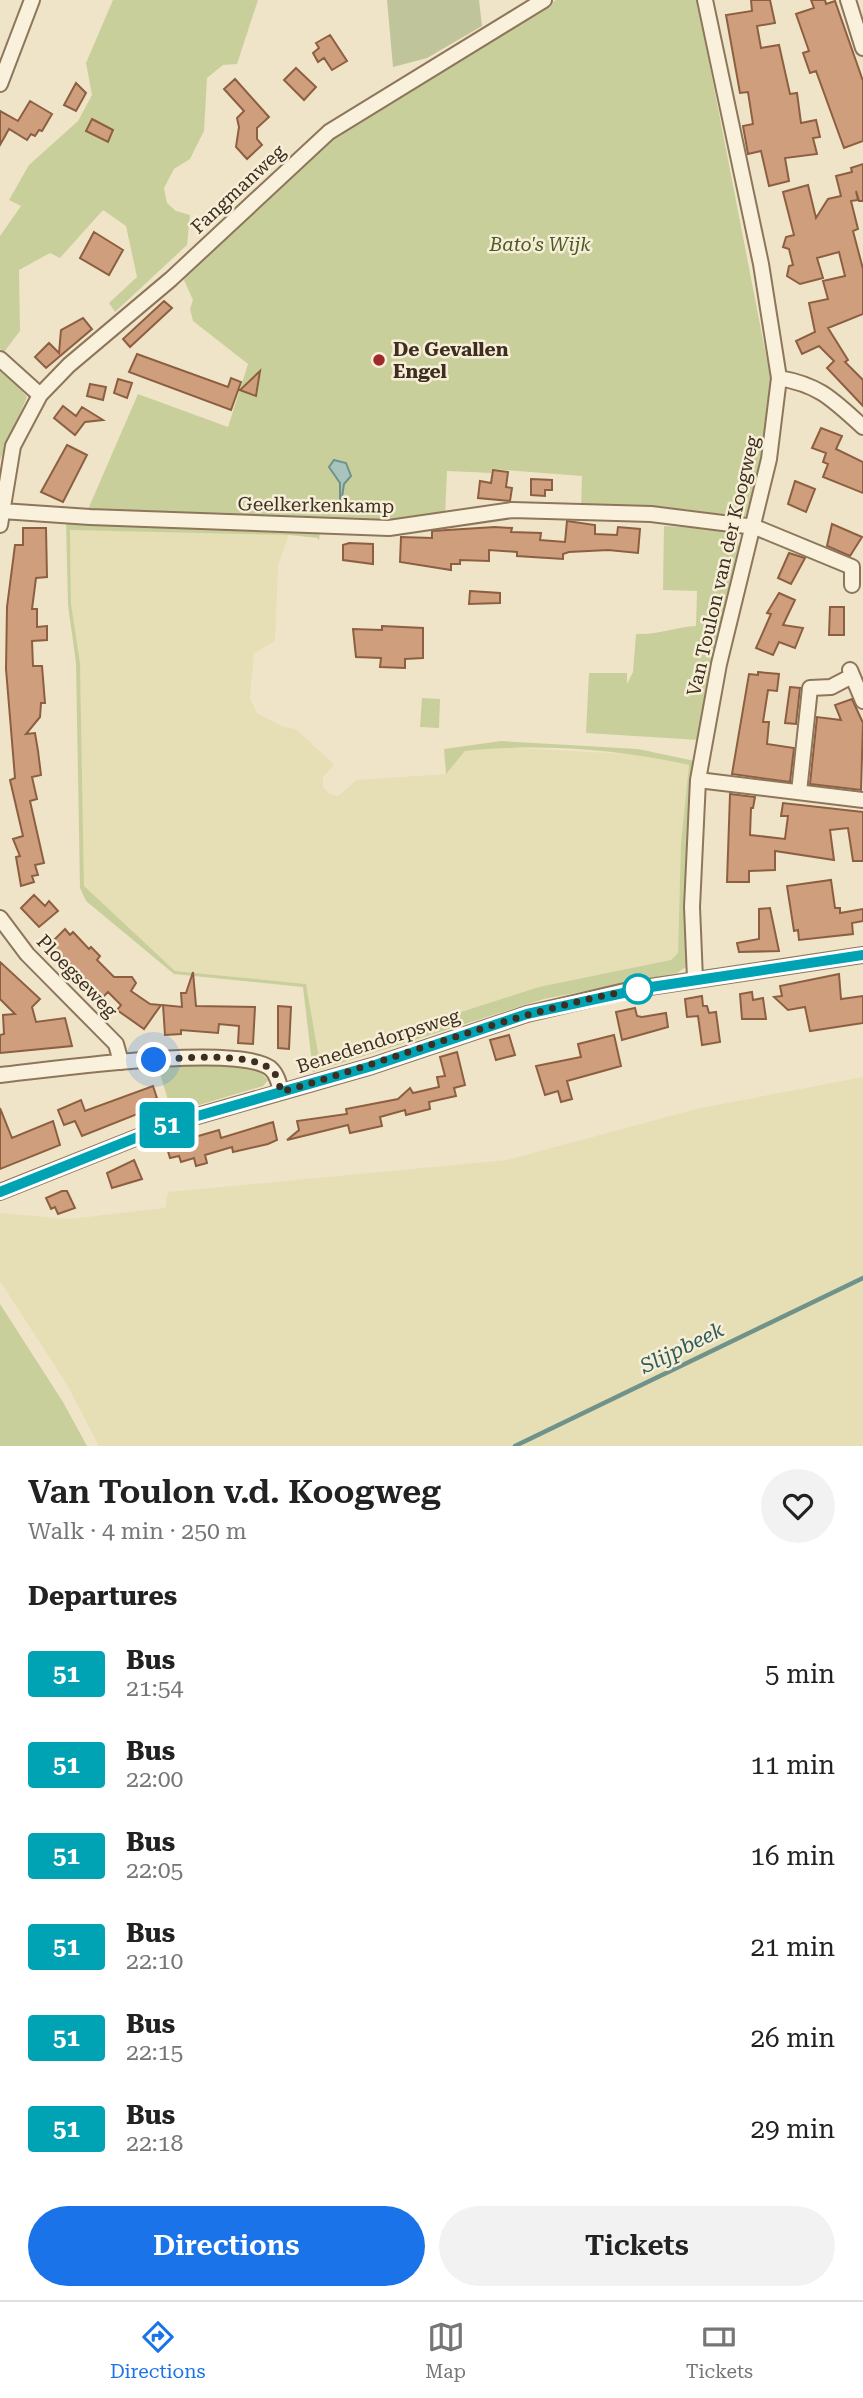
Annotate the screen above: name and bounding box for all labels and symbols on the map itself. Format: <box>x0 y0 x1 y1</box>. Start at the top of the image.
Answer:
street label: Fangmanweg <box>186 140 290 238</box>
park label: Bato's Wijk <box>488 233 591 256</box>
place label: De Gevallen Engel <box>393 338 509 383</box>
marker: De Gevallen Engel <box>371 352 387 368</box>
street label: Van Toulon van der Koogweg <box>682 433 764 698</box>
street label: Geelkerkenkamp <box>237 492 395 518</box>
street label: Ploegseweg <box>32 930 122 1022</box>
unlabelled marker <box>623 974 653 1004</box>
street label: Benedendorpsweg <box>293 1004 463 1078</box>
your location <box>136 1042 171 1077</box>
line badge: 51 <box>136 1102 198 1148</box>
water label: Slijpbeek <box>635 1317 728 1379</box>

